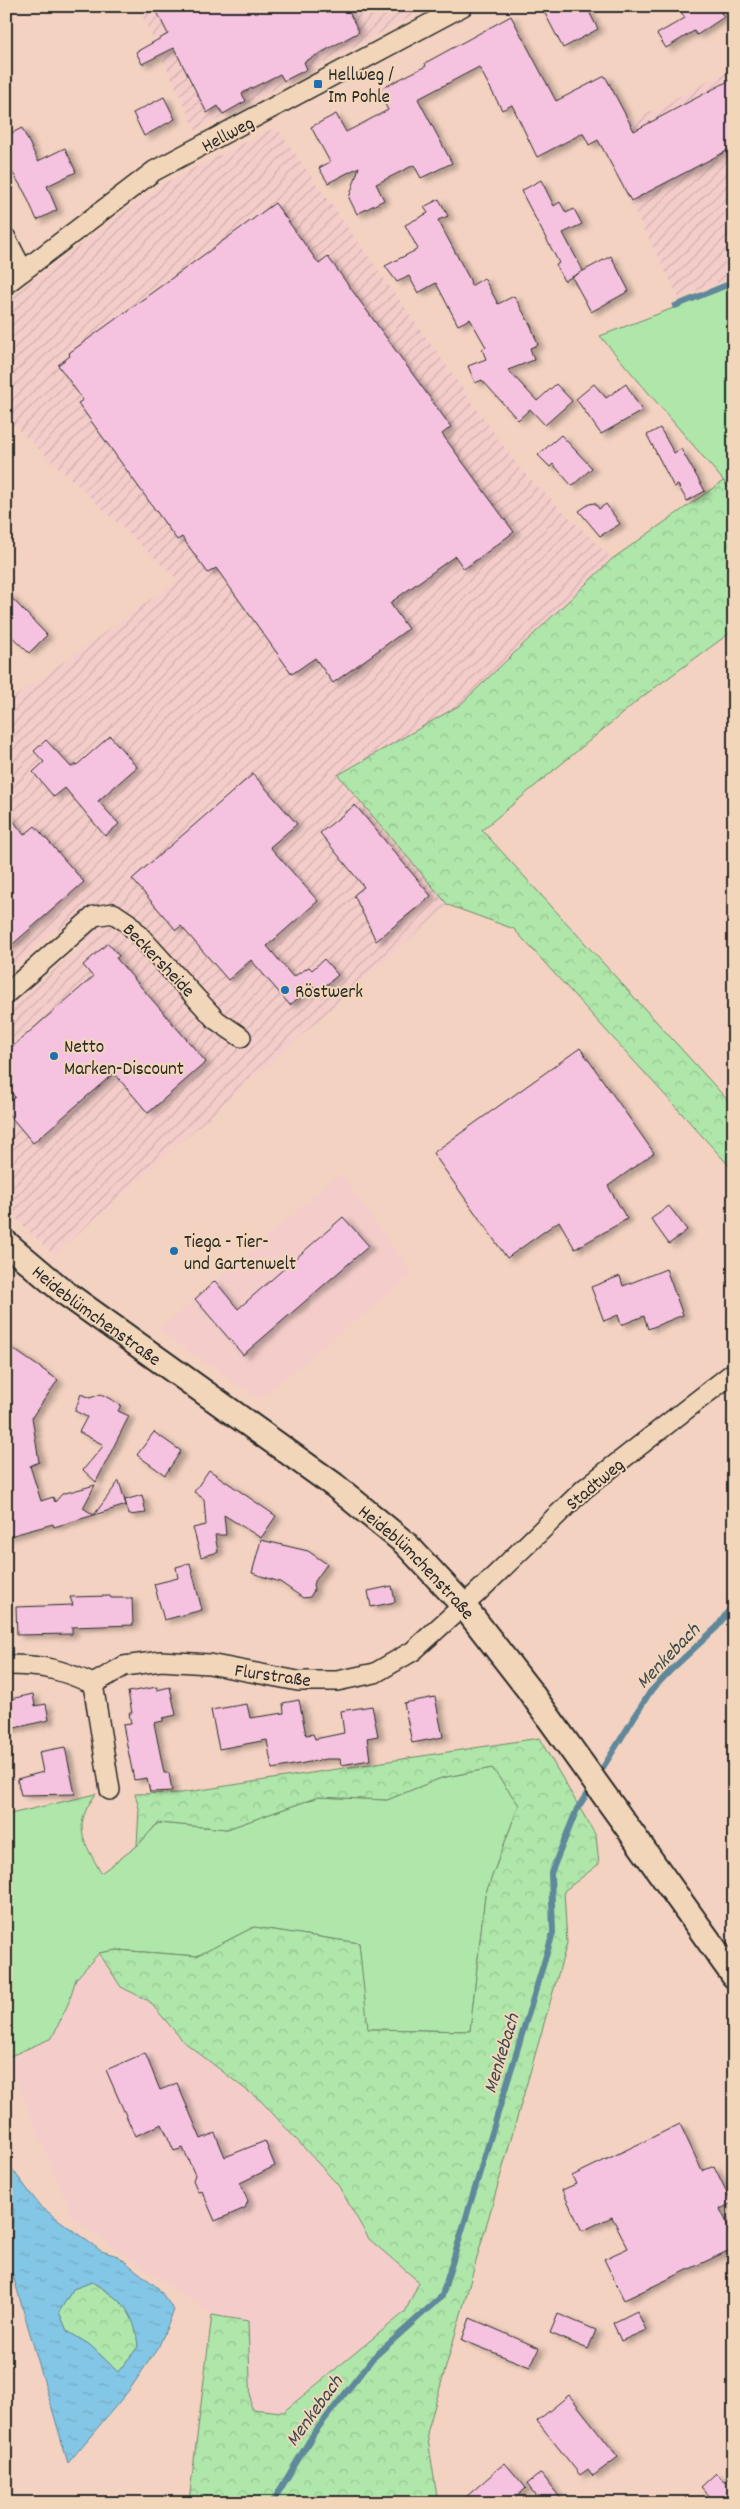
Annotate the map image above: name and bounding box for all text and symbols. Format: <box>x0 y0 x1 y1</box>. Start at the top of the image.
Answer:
place label: Hellweg / Im Pohle <box>328 63 394 112</box>
marker: Hellweg / Im Pohle <box>312 78 324 90</box>
street label: Hellweg <box>198 111 260 161</box>
street label: Beckersheide <box>115 918 200 1005</box>
place label: Röstwerk <box>295 980 363 1007</box>
marker: Röstwerk <box>279 984 291 996</box>
place label: Netto Marken-Discount <box>64 1035 184 1084</box>
marker: Netto Marken-Discount <box>48 1050 60 1062</box>
place label: Tiega - Tier- und Gartenwelt <box>184 1230 296 1279</box>
marker: Tiega - Tier- und Gartenwelt <box>168 1245 180 1257</box>
street label: Heideblümchenstraße <box>25 1260 165 1374</box>
street label: Stadtweg <box>561 1453 631 1518</box>
street label: Heideblümchenstraße <box>351 1500 480 1627</box>
water label: Menkebach <box>631 1617 708 1696</box>
street label: Flurstraße <box>233 1659 312 1696</box>
water label: Menkebach <box>477 2010 528 2097</box>
water label: Menkebach <box>280 2370 351 2453</box>

